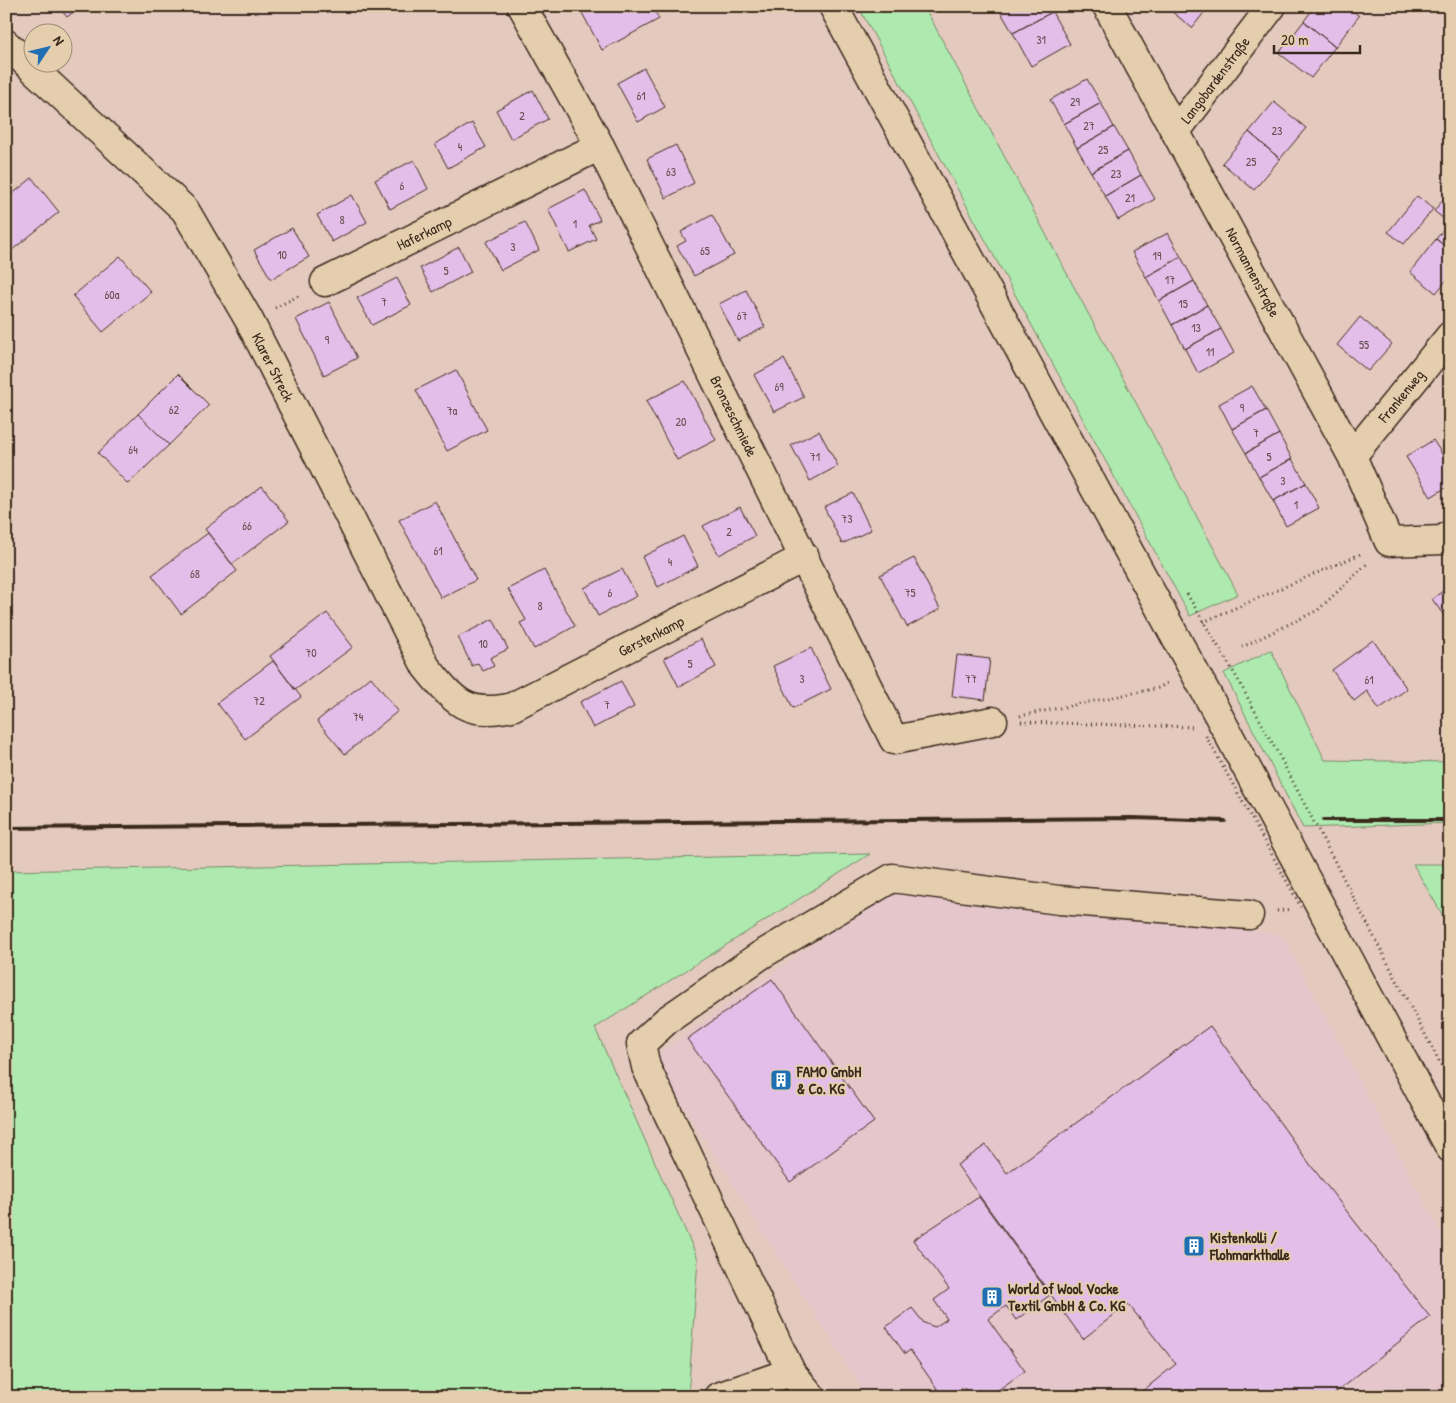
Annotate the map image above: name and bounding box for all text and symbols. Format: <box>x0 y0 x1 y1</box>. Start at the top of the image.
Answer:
north arrow <box>22 22 72 72</box>
scale bar <box>1274 22 1360 54</box>
text: 20 m <box>1281 29 1308 50</box>
house number: 31 <box>1036 31 1046 48</box>
text: N <box>49 32 69 49</box>
street label: Langobardenstraße <box>1175 32 1255 128</box>
house number: 61 <box>636 87 646 104</box>
house number: 29 <box>1070 93 1081 110</box>
house number: 2 <box>519 107 525 124</box>
house number: 27 <box>1083 117 1095 134</box>
house number: 23 <box>1272 122 1283 139</box>
house number: 4 <box>458 138 463 155</box>
house number: 25 <box>1098 141 1108 158</box>
house number: 25 <box>1246 153 1256 170</box>
house number: 63 <box>666 163 676 180</box>
house number: 23 <box>1111 165 1122 182</box>
house number: 6 <box>400 177 405 194</box>
house number: 21 <box>1125 189 1135 206</box>
street label: Haferkamp <box>393 210 456 255</box>
house number: 8 <box>339 211 345 228</box>
house number: 1 <box>573 215 577 232</box>
street label: Normannenstraße <box>1221 224 1285 321</box>
house number: 3 <box>510 238 516 255</box>
house number: 65 <box>700 242 710 259</box>
house number: 10 <box>277 246 287 263</box>
house number: 19 <box>1153 247 1162 264</box>
house number: 5 <box>443 262 449 279</box>
house number: 17 <box>1165 271 1175 288</box>
house number: 60a <box>105 286 120 303</box>
house number: 7 <box>381 293 387 310</box>
house number: 15 <box>1178 295 1188 312</box>
house number: 67 <box>737 307 747 324</box>
house number: 13 <box>1191 319 1201 336</box>
street label: Klarer Streck <box>247 329 299 405</box>
house number: 9 <box>325 331 330 348</box>
house number: 55 <box>1359 336 1369 353</box>
house number: 11 <box>1206 343 1214 360</box>
street label: Frankenweg <box>1373 365 1429 428</box>
street label: Bronzeschmiede <box>705 372 763 460</box>
house number: 69 <box>774 378 784 395</box>
house number: 9 <box>1240 399 1245 416</box>
house number: 62 <box>169 401 180 418</box>
house number: 7a <box>447 402 458 419</box>
house number: 20 <box>676 413 687 430</box>
house number: 7 <box>1253 424 1259 441</box>
house number: 64 <box>128 441 138 458</box>
house number: 71 <box>810 448 820 465</box>
house number: 5 <box>1266 448 1272 465</box>
house number: 3 <box>1280 472 1286 489</box>
house number: 1 <box>1294 496 1298 513</box>
house number: 73 <box>841 510 853 527</box>
house number: 66 <box>242 517 252 534</box>
house number: 2 <box>726 523 732 540</box>
house number: 61 <box>433 542 443 559</box>
house number: 4 <box>668 553 673 570</box>
house number: 68 <box>190 565 200 582</box>
house number: 6 <box>608 584 613 601</box>
house number: 75 <box>904 584 916 601</box>
house number: 8 <box>537 597 543 614</box>
street label: Gerstenkamp <box>614 610 688 662</box>
house number: 10 <box>478 635 488 652</box>
house number: 70 <box>305 644 317 661</box>
house number: 5 <box>687 655 693 672</box>
house number: 3 <box>799 670 805 687</box>
house number: 77 <box>965 670 977 687</box>
house number: 61 <box>1364 671 1374 688</box>
house number: 72 <box>253 692 265 709</box>
house number: 7 <box>604 696 610 713</box>
house number: 74 <box>353 708 364 725</box>
place label: FAMO GmbH & Co. KG <box>796 1061 861 1099</box>
building icon: FAMO GmbH & Co. KG <box>769 1068 793 1092</box>
place label: Kistenkolli / Flohmarkthalle <box>1209 1227 1290 1265</box>
building icon: Kistenkolli / Flohmarkthalle <box>1182 1234 1206 1258</box>
place label: World of Wool Vocke Textil GmbH & Co. KG <box>1007 1278 1126 1316</box>
building icon: World of Wool Vocke Textil GmbH & Co. KG <box>980 1285 1004 1309</box>

